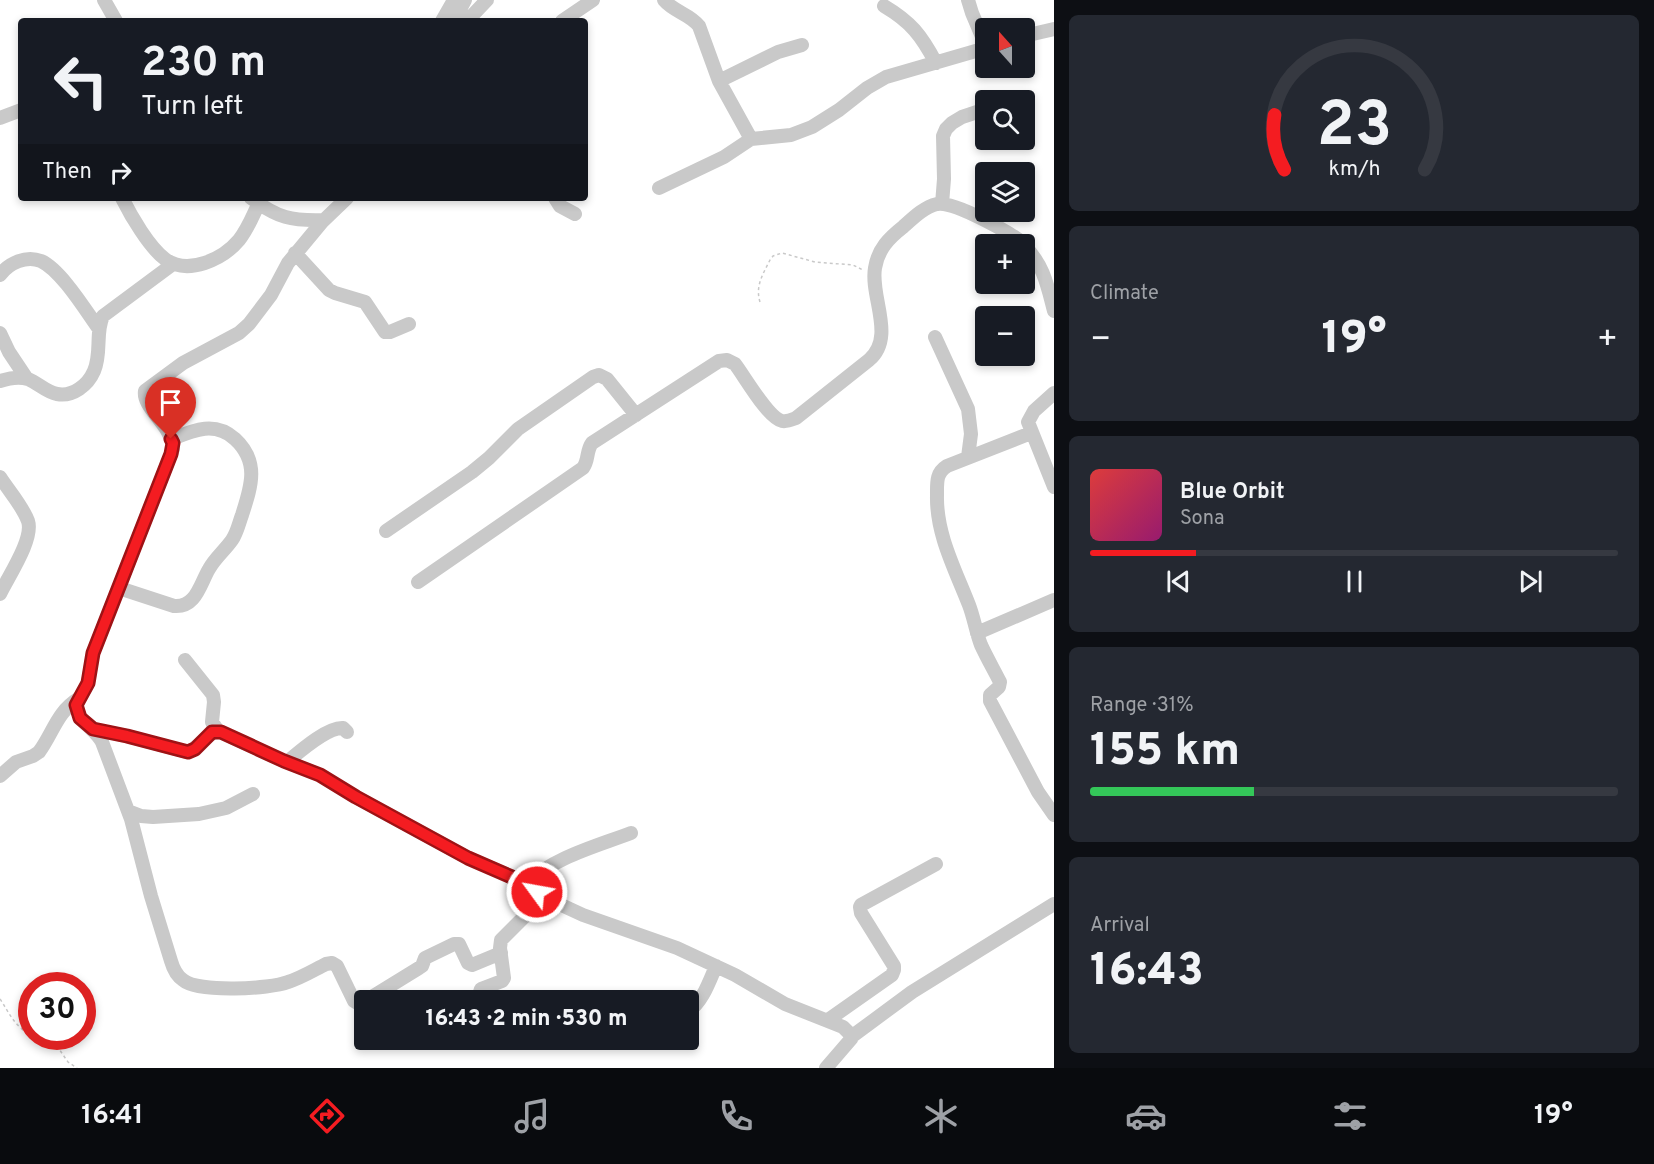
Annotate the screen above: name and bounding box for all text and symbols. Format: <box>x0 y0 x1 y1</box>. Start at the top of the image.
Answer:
north arrow <box>975 18 1035 78</box>
map controls <box>975 18 1035 366</box>
text: 230 m <box>141 38 266 91</box>
icon: left <box>42 42 120 120</box>
text: 23 <box>1316 89 1392 168</box>
text: Turn left <box>141 90 243 124</box>
button: search <box>975 90 1035 150</box>
icon: right <box>104 156 137 189</box>
text: km/h <box>1328 156 1380 183</box>
text: Then <box>42 159 92 186</box>
button: layers <box>975 162 1035 222</box>
button: + <box>975 234 1035 294</box>
text: Climate <box>1090 281 1159 307</box>
button: − <box>975 306 1035 366</box>
text: 19° <box>1321 312 1387 369</box>
text: − <box>1090 320 1111 362</box>
text: + <box>1597 320 1618 362</box>
pin <box>145 377 196 439</box>
icon: arrive <box>154 386 187 419</box>
text: Blue Orbit <box>1180 479 1285 506</box>
text: Sona <box>1180 506 1225 532</box>
icon: previous <box>1162 565 1195 598</box>
icon: pause <box>1338 565 1371 598</box>
icon: next <box>1514 565 1547 598</box>
text: Range · 31% <box>1090 693 1194 719</box>
text: 155 km <box>1090 724 1240 781</box>
position arrow <box>505 860 569 924</box>
text: Arrival <box>1090 913 1150 939</box>
text: 16:43 <box>1090 944 1204 1001</box>
speed limit sign: 30 <box>18 972 96 1050</box>
text: 16:43 · 2 min · 530 m <box>425 1006 628 1033</box>
icon: directions <box>306 1095 348 1137</box>
icon: music <box>511 1095 553 1137</box>
icon: phone <box>715 1095 757 1137</box>
icon: climate <box>920 1095 962 1137</box>
icon: car <box>1125 1095 1167 1137</box>
icon: filters <box>1329 1095 1371 1137</box>
text: 16:41 <box>81 1099 143 1133</box>
text: 19° <box>1534 1099 1573 1133</box>

